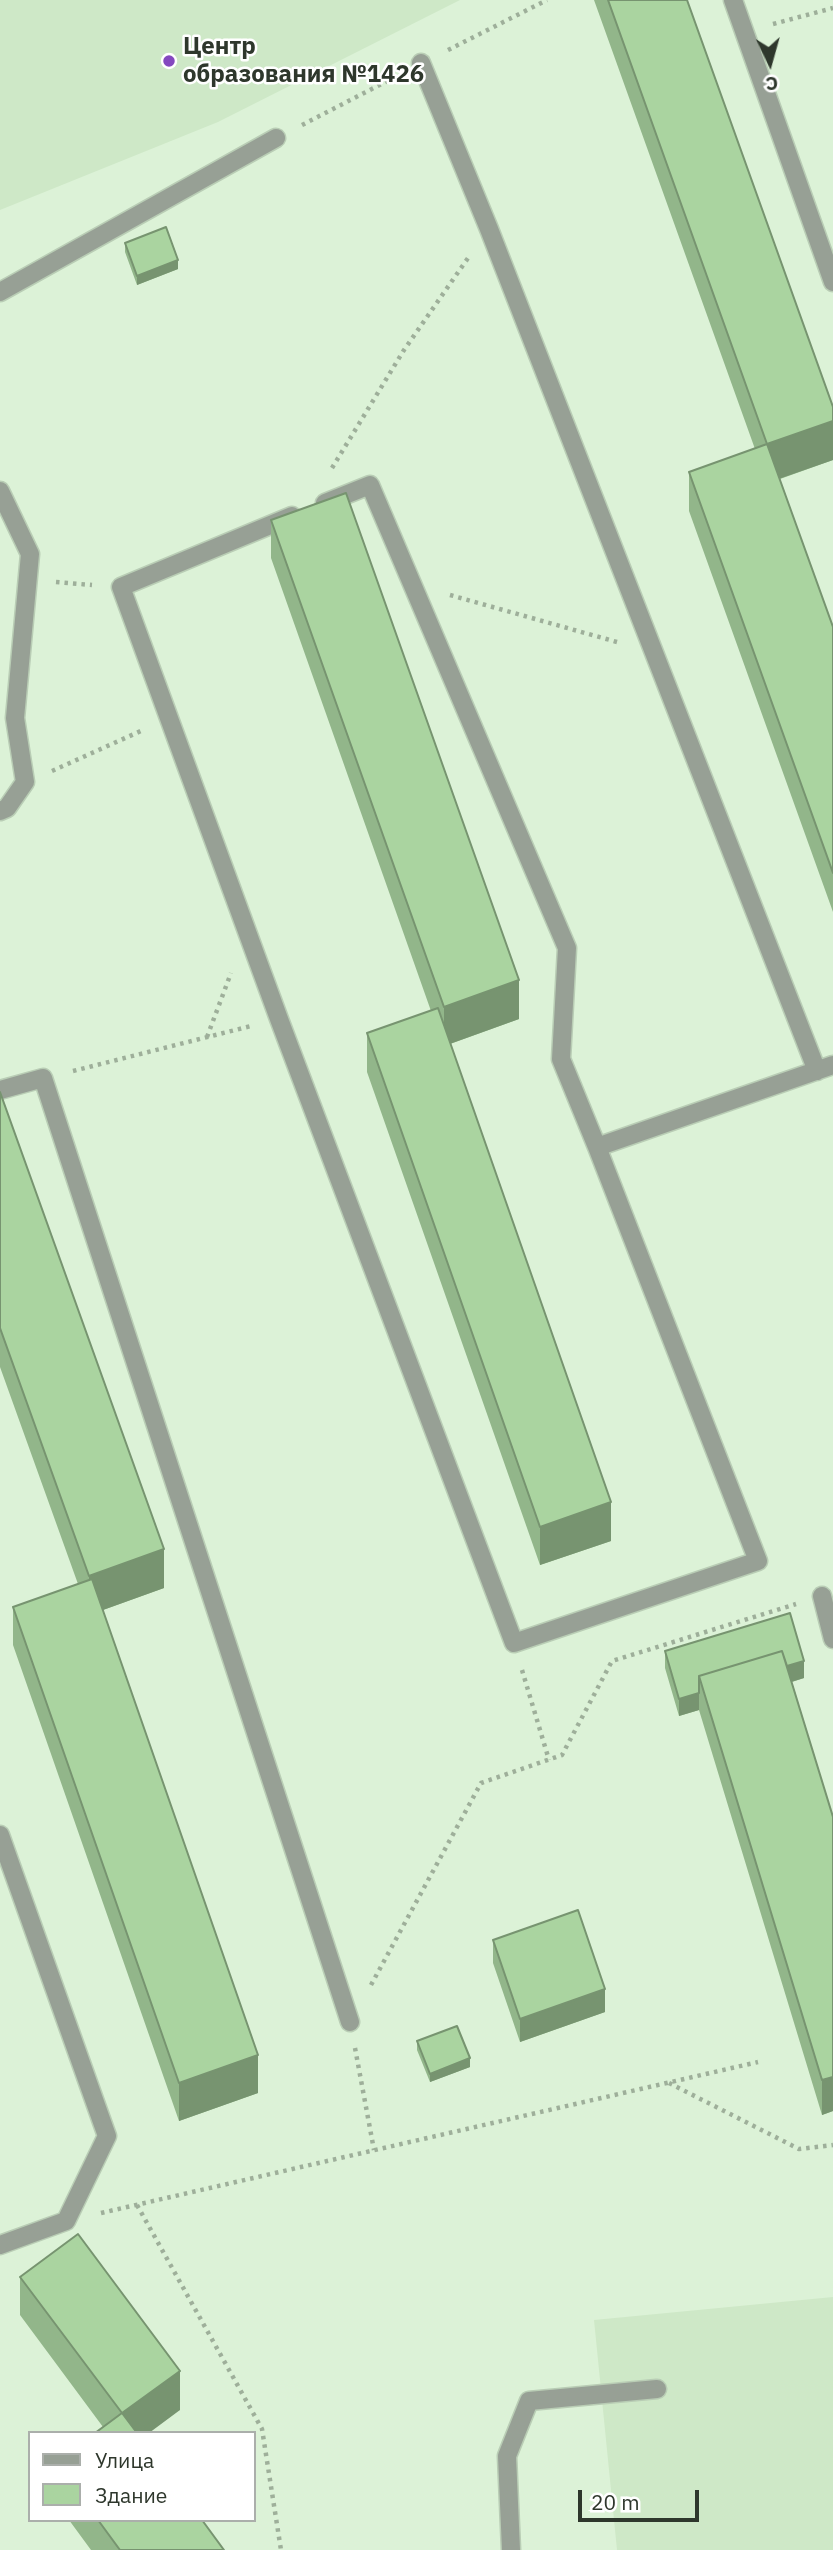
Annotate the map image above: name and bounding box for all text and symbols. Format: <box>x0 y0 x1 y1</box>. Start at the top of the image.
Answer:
north arrow <box>735 28 805 98</box>
place label: Центр образования №1426 <box>183 33 424 89</box>
marker: Центр образования №1426 <box>161 53 177 69</box>
text: С <box>765 71 779 96</box>
legend <box>28 2431 256 2522</box>
text: Улица <box>95 2446 154 2474</box>
scale bar <box>581 2476 702 2520</box>
text: Здание <box>95 2481 167 2509</box>
text: 20 m <box>591 2488 640 2516</box>

